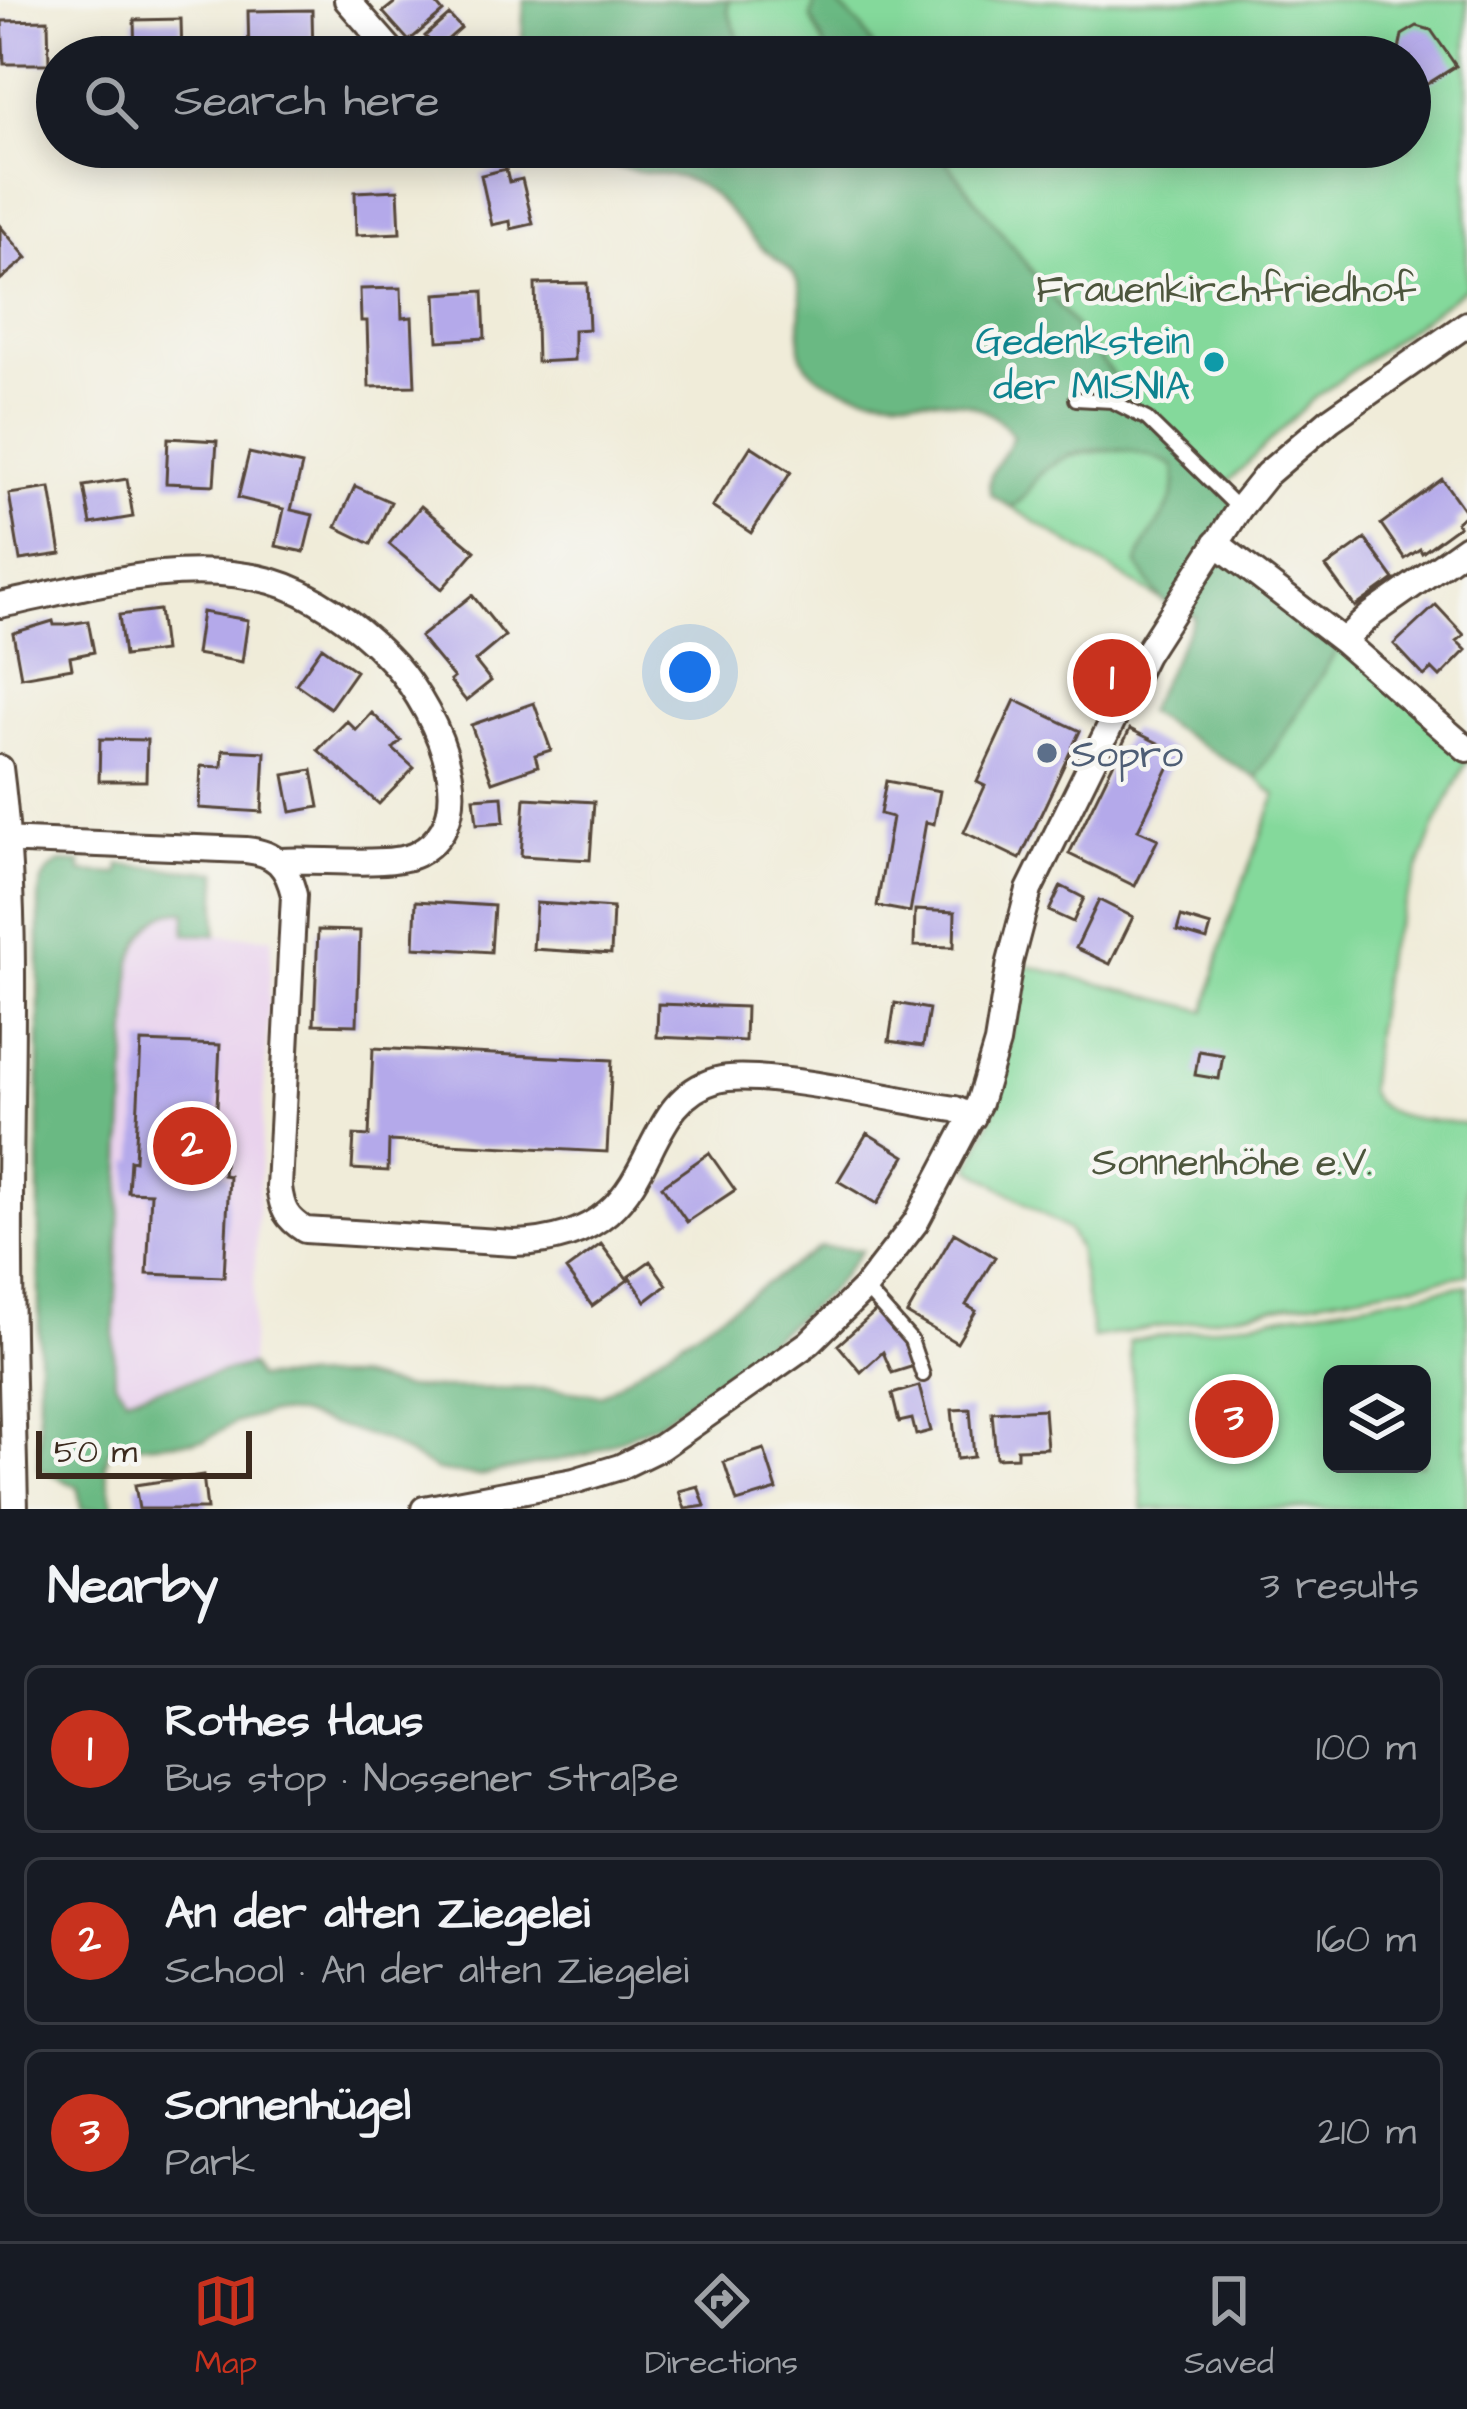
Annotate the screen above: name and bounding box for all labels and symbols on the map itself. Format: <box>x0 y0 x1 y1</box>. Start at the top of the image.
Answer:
park label: Frauenkirchfriedhof <box>1036 264 1417 318</box>
place label: Gedenkstein der MISNIA <box>976 316 1190 415</box>
marker: Gedenkstein der MISNIA <box>1201 349 1227 375</box>
pin: 1 <box>1073 633 1151 723</box>
your location <box>660 642 720 702</box>
place label: Sopro <box>1071 729 1183 783</box>
marker: Sopro <box>1034 740 1060 766</box>
pin: 2 <box>153 1101 231 1191</box>
park label: Sonnenhöhe e.V. <box>1092 1137 1372 1191</box>
pin: 3 <box>1195 1374 1273 1464</box>
scale bar <box>36 1425 252 1478</box>

